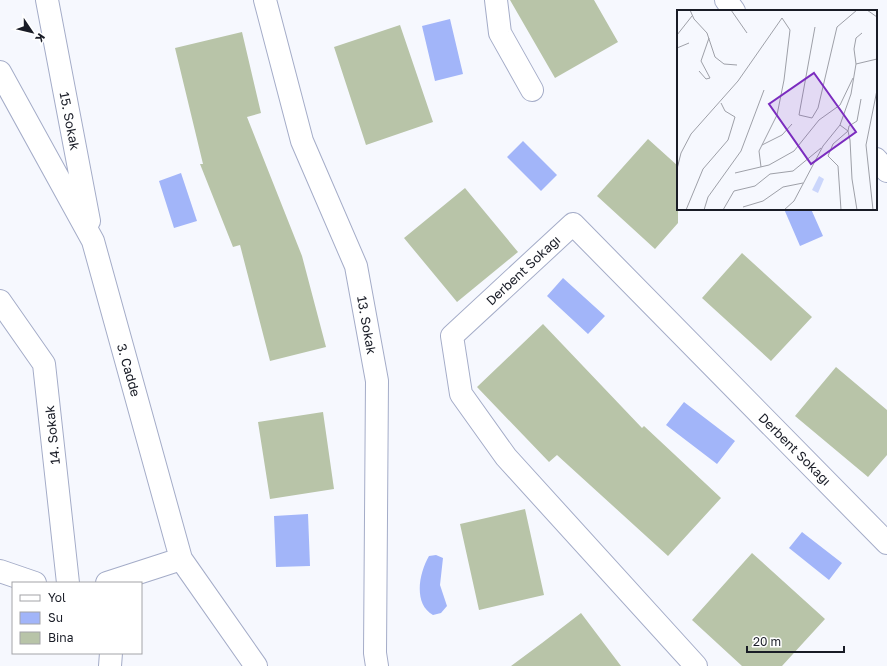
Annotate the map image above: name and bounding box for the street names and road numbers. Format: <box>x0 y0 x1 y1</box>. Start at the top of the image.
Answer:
street label: 15. Sokak <box>57 91 84 152</box>
street label: Derbent Sokağı <box>483 232 563 308</box>
street label: 13. Sokak <box>354 295 380 356</box>
street label: 3. Cadde <box>114 342 144 398</box>
street label: 14. Sokak <box>41 404 63 465</box>
street label: Derbent Sokağı <box>755 409 835 489</box>

